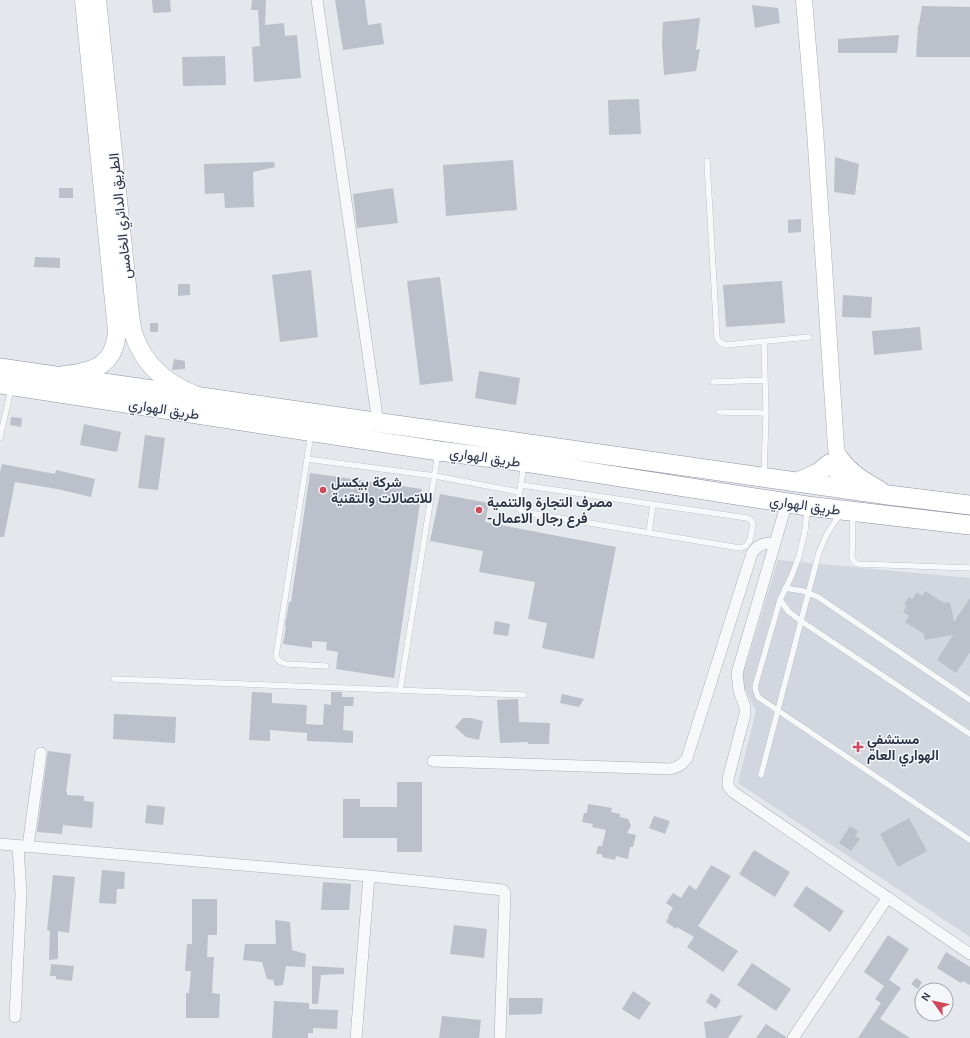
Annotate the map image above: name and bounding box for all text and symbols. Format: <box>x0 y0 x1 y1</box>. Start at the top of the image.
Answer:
street label: الطريق الدائري الخامس <box>105 152 139 280</box>
street label: طريق الهواري <box>127 396 201 426</box>
street label: طريق الهواري <box>448 444 521 474</box>
place label: شركة بيكسل للاتصالات والتقنية <box>331 474 432 507</box>
marker: شركة بيكسل للاتصالات والتقنية <box>318 485 328 495</box>
street label: طريق الهواري <box>768 492 841 522</box>
place label: مصرف التجارة والتنمية -فرع رجال الاعمال <box>487 494 613 528</box>
marker: مصرف التجارة والتنمية -فرع رجال الاعمال <box>474 505 484 515</box>
place label: مستشفي الهواري العام <box>867 731 939 767</box>
marker: مستشفي الهواري العام <box>852 741 864 753</box>
north arrow <box>914 982 954 1022</box>
text: N <box>918 990 934 1004</box>

